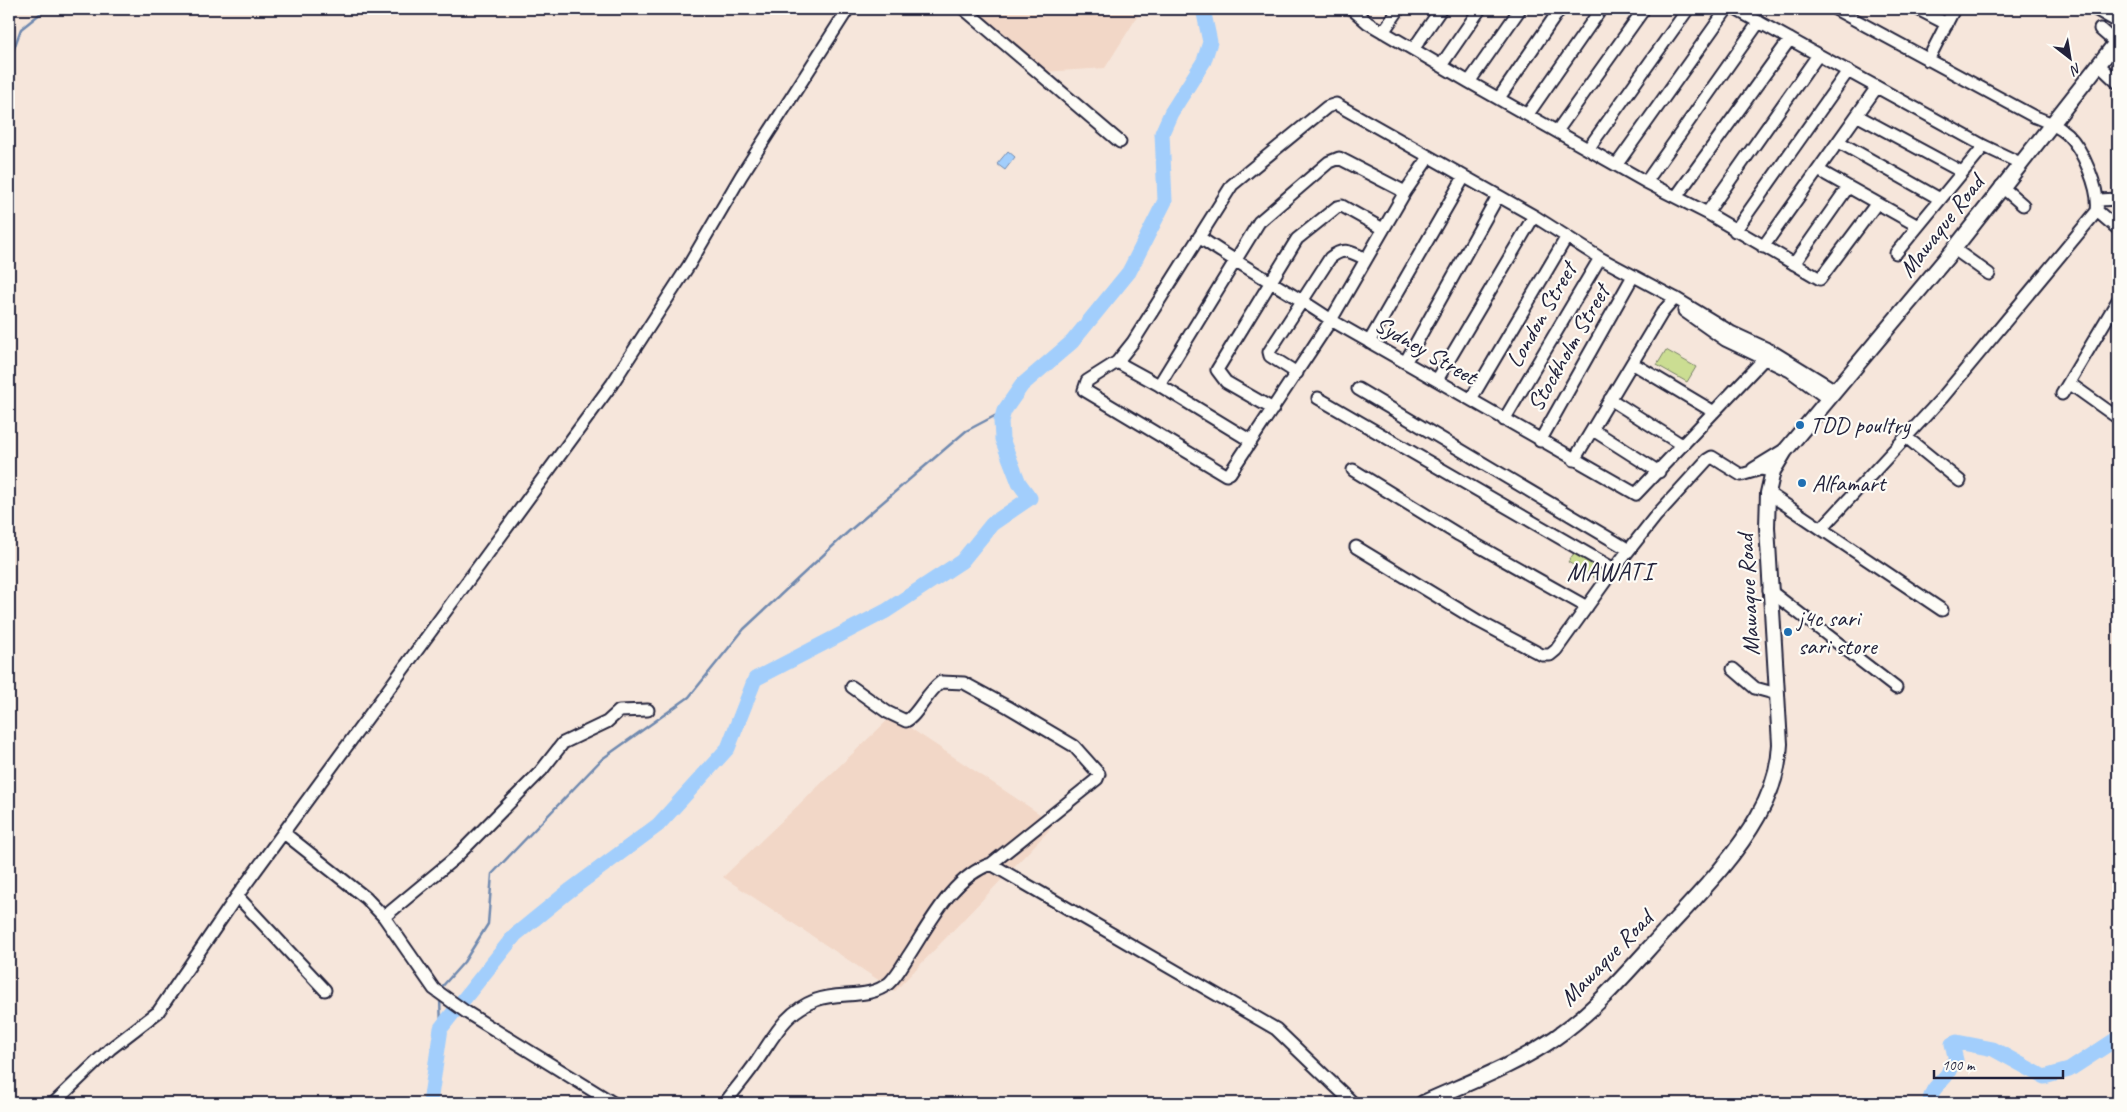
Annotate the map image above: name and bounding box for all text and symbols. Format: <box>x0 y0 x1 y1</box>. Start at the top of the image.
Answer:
north arrow <box>2044 32 2094 82</box>
text: N <box>2066 59 2085 79</box>
street label: Mawaque Road <box>1892 166 1992 283</box>
street label: London Street <box>1499 255 1585 373</box>
street label: Stockholm Street <box>1520 277 1618 417</box>
street label: Sydney Street <box>1369 309 1484 392</box>
place label: TDD poultry <box>1810 410 1912 440</box>
marker: TDD poultry <box>1794 419 1806 431</box>
place label: Alfamart <box>1812 468 1887 498</box>
marker: Alfamart <box>1796 477 1808 489</box>
street label: Mawaque Road <box>1730 530 1766 656</box>
district label: MAWATI <box>1567 556 1658 588</box>
place label: j4c sari sari store <box>1796 603 1879 661</box>
marker: j4c sari sari store <box>1782 626 1794 638</box>
street label: Mawaque Road <box>1553 901 1661 1012</box>
scale bar <box>1934 1047 2063 1079</box>
text: 100 m <box>1942 1056 1976 1075</box>

